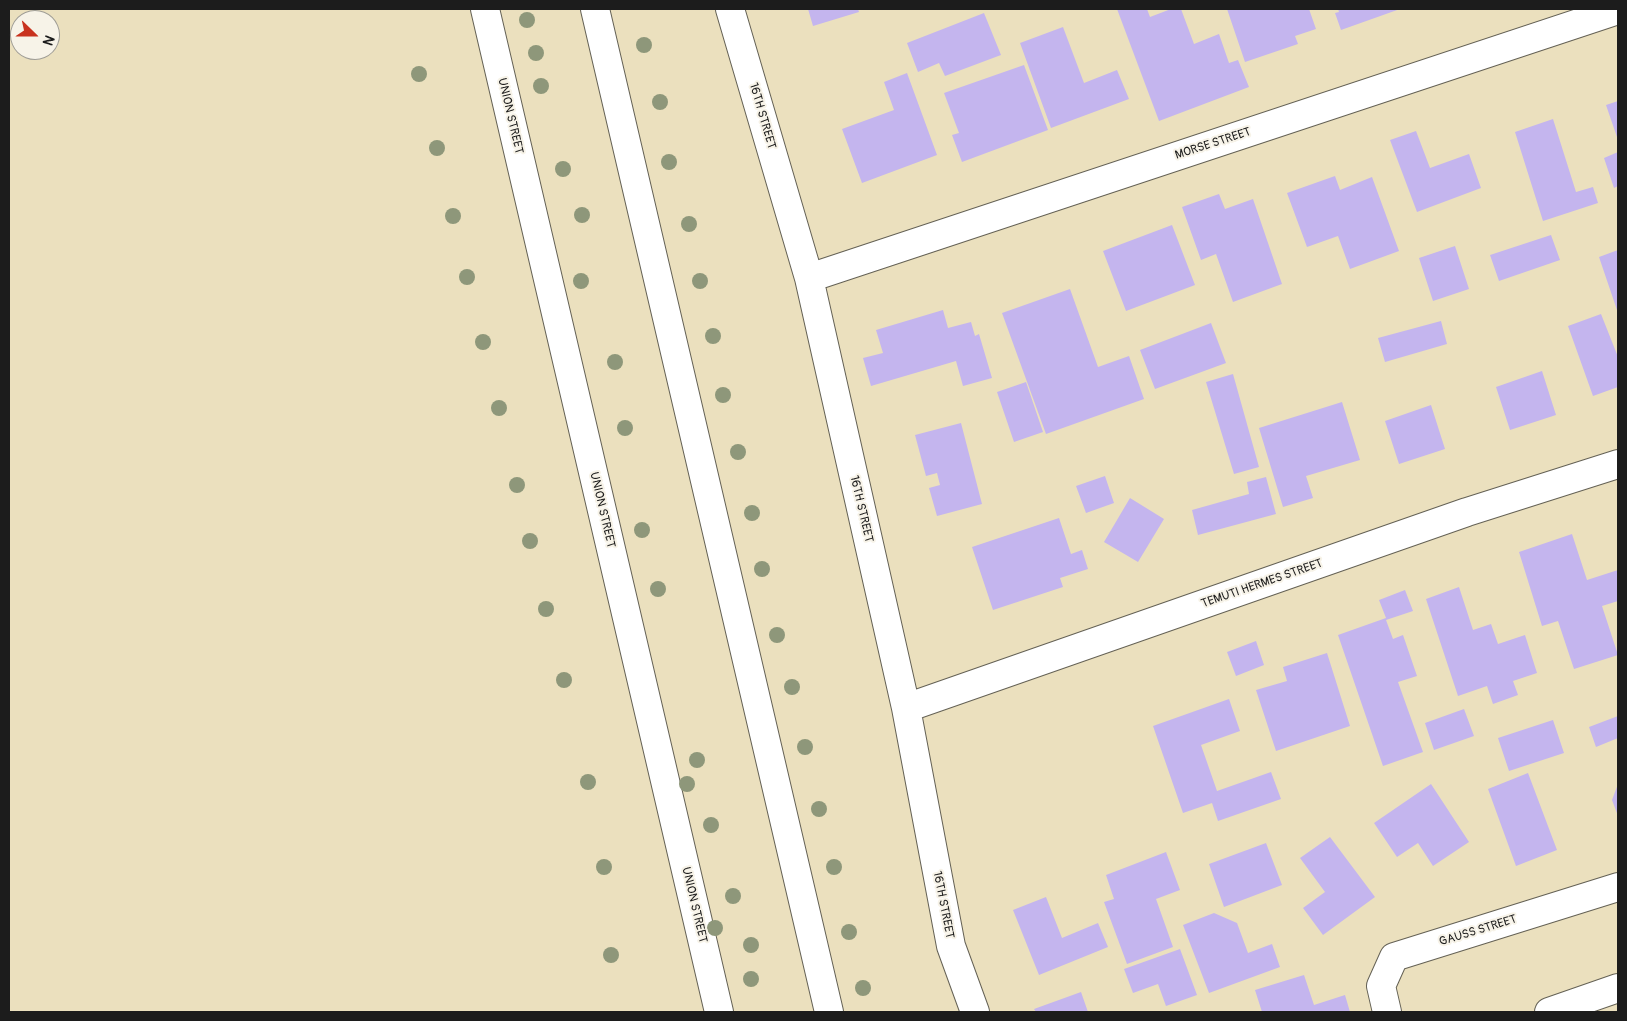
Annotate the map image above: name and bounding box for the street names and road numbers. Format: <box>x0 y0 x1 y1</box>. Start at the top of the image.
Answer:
street label: UNION STREET <box>494 77 526 155</box>
street label: 16TH STREET <box>746 81 778 151</box>
street label: MORSE STREET <box>1173 125 1253 163</box>
street label: UNION STREET <box>586 471 618 549</box>
street label: 16TH STREET <box>846 474 876 544</box>
street label: TEMUTI HERMES STREET <box>1200 556 1324 612</box>
street label: UNION STREET <box>678 866 710 944</box>
street label: 16TH STREET <box>929 870 957 940</box>
street label: GAUSS STREET <box>1438 912 1518 950</box>

